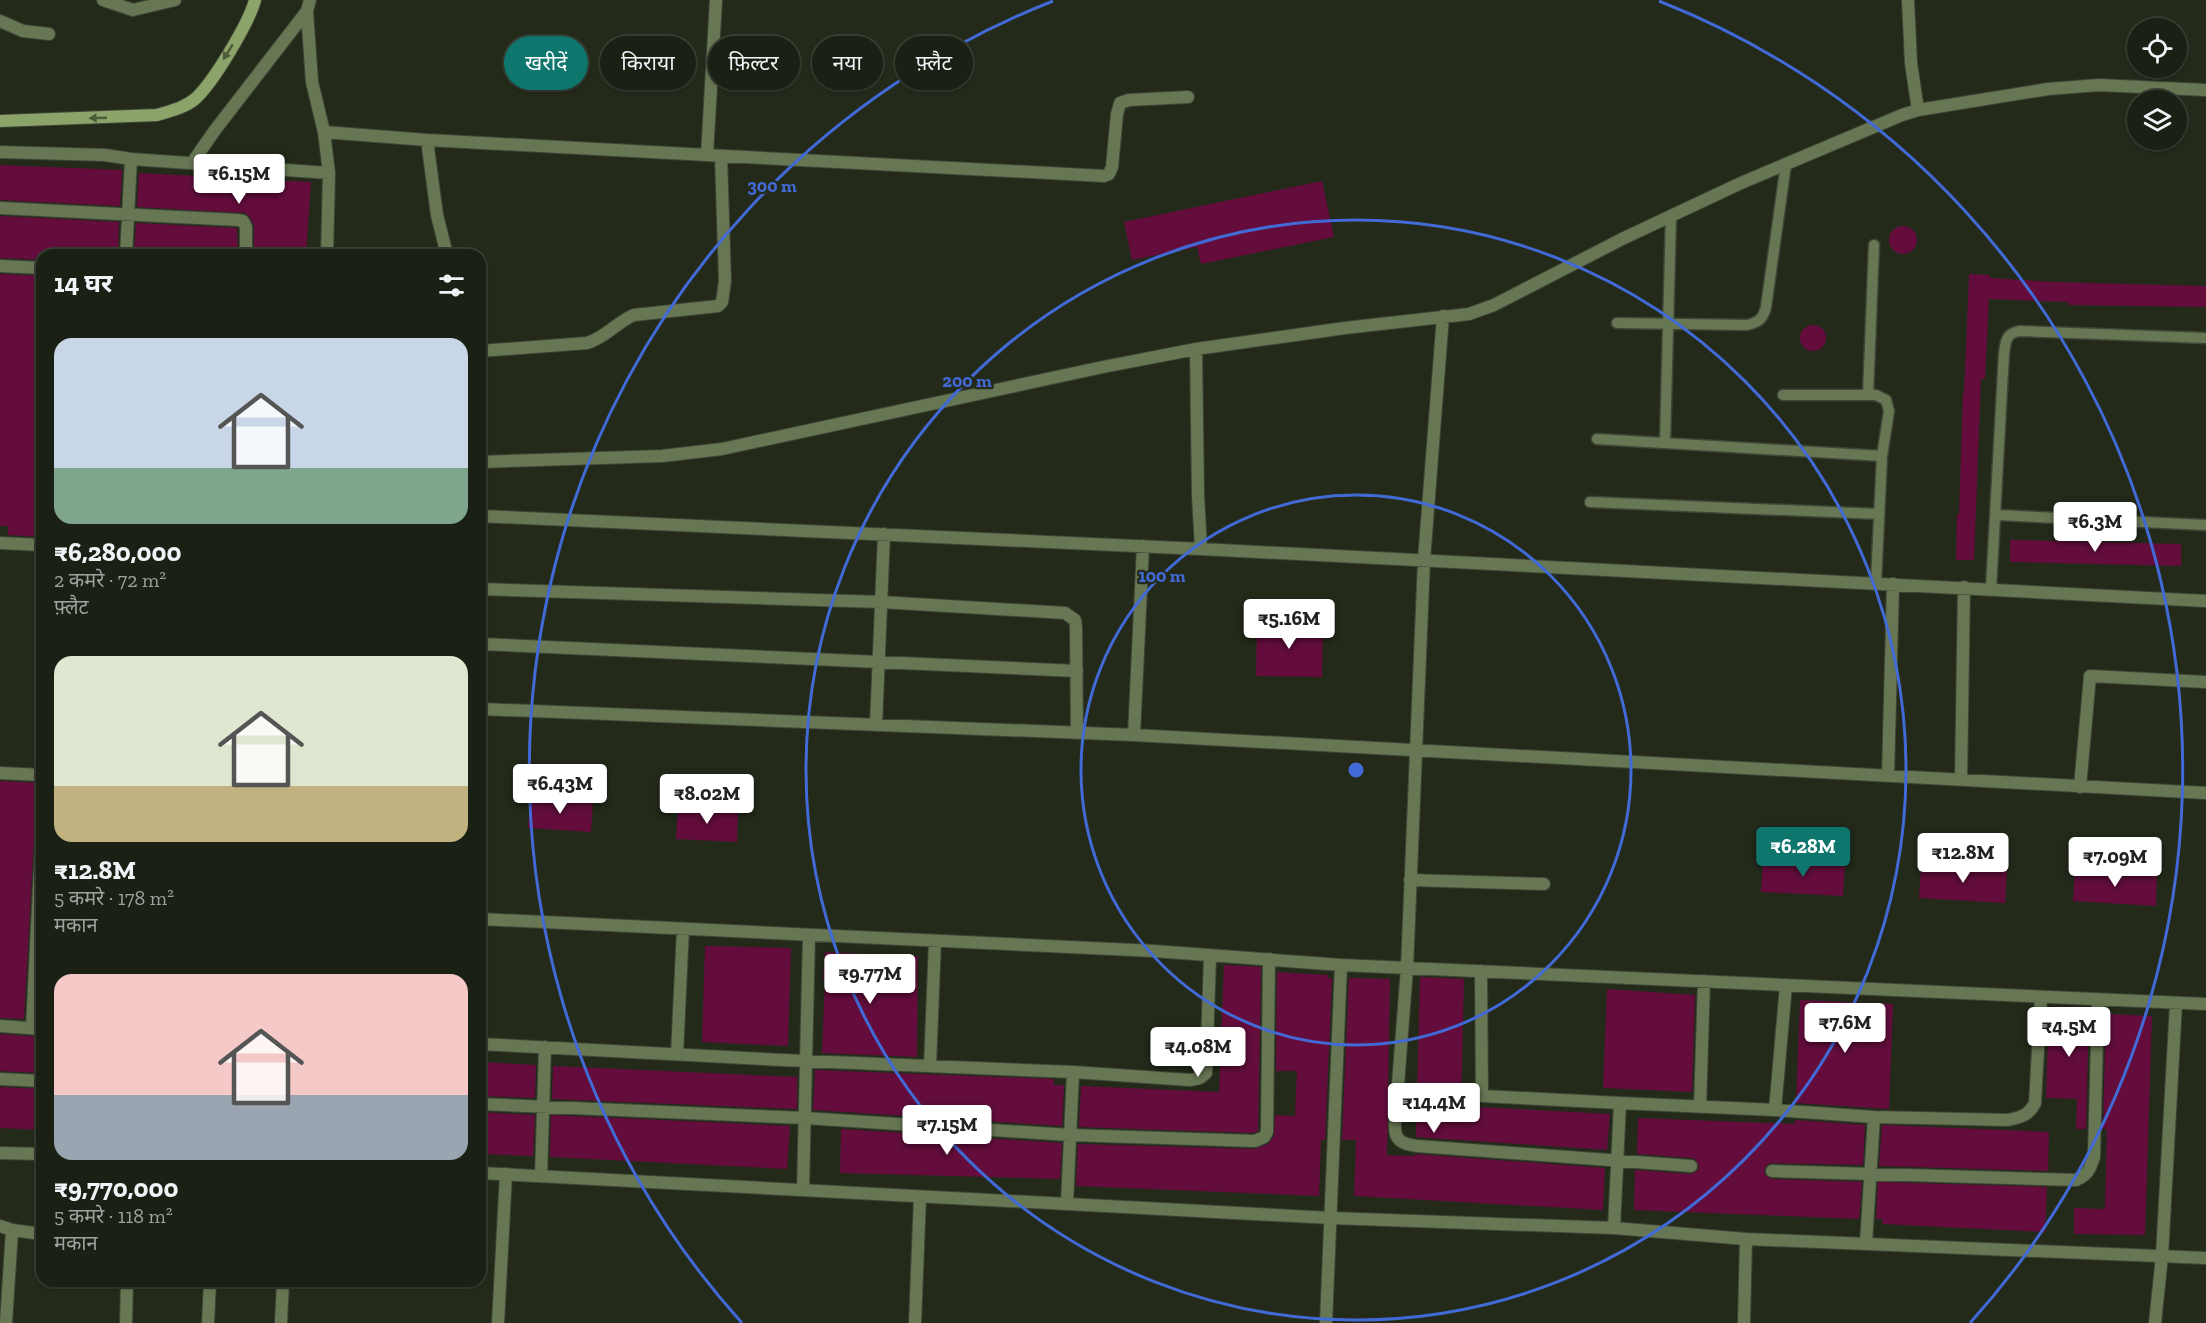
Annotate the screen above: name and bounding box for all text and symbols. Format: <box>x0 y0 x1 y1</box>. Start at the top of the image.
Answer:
map controls <box>2127 18 2187 150</box>
button: locate <box>2127 18 2187 78</box>
chip: खरीदें <box>504 36 588 90</box>
chip: किराया <box>600 36 696 90</box>
chip: फ़िल्टर <box>708 36 800 90</box>
chip: नया <box>812 36 883 90</box>
chip: फ़्लैट <box>895 36 973 90</box>
one-way arrow <box>223 44 234 60</box>
button: layers <box>2127 90 2187 150</box>
one-way arrow <box>89 114 108 123</box>
pin: ₹6.15M <box>190 154 288 205</box>
text: ₹6.15M <box>208 161 270 185</box>
text: 300 m <box>747 175 797 197</box>
text: 14 घर <box>54 267 113 299</box>
icon: filters <box>435 269 468 302</box>
text: 200 m <box>942 370 992 392</box>
icon: home <box>207 377 315 485</box>
pin: ₹6.3M <box>2053 502 2137 553</box>
text: ₹6.3M <box>2068 509 2122 533</box>
text: ₹6,280,000 <box>54 536 181 568</box>
text: 100 m <box>1138 565 1186 587</box>
text: 2 कमरे · 72 m² <box>54 568 166 592</box>
text: फ़्लैट <box>54 595 89 619</box>
pin: ₹5.16M <box>1240 599 1338 650</box>
text: ₹5.16M <box>1258 606 1320 630</box>
icon: home <box>207 695 315 803</box>
centre of rings <box>1346 760 1366 780</box>
pin: ₹6.43M <box>511 764 609 815</box>
text: ₹6.43M <box>527 771 593 795</box>
pin: ₹8.02M <box>658 774 756 825</box>
text: ₹8.02M <box>674 781 740 805</box>
pin: ₹6.28M <box>1754 827 1852 878</box>
pin: ₹12.8M <box>1914 833 2012 884</box>
text: ₹6.28M <box>1770 834 1836 858</box>
pin: ₹7.09M <box>2066 837 2164 888</box>
text: ₹12.8M <box>1932 840 1994 864</box>
text: ₹7.09M <box>2083 844 2147 868</box>
text: ₹12.8M <box>54 854 136 886</box>
text: 5 कमरे · 178 m² <box>54 886 174 910</box>
text: मकान <box>54 913 98 937</box>
pin: ₹9.77M <box>821 954 919 1005</box>
text: ₹9.77M <box>838 961 902 985</box>
pin: ₹7.6M <box>1803 1003 1887 1054</box>
pin: ₹4.5M <box>2027 1007 2111 1058</box>
text: ₹7.6M <box>1819 1010 1871 1034</box>
icon: home <box>207 1013 315 1121</box>
text: ₹4.5M <box>2041 1014 2097 1038</box>
pin: ₹4.08M <box>1149 1027 1247 1078</box>
text: ₹4.08M <box>1164 1034 1232 1058</box>
pin: ₹14.4M <box>1385 1083 1483 1134</box>
text: ₹14.4M <box>1402 1090 1466 1114</box>
pin: ₹7.15M <box>898 1105 996 1156</box>
text: ₹7.15M <box>916 1112 978 1136</box>
text: ₹9,770,000 <box>54 1172 178 1204</box>
text: 5 कमरे · 118 m² <box>54 1204 173 1228</box>
text: मकान <box>54 1231 98 1255</box>

